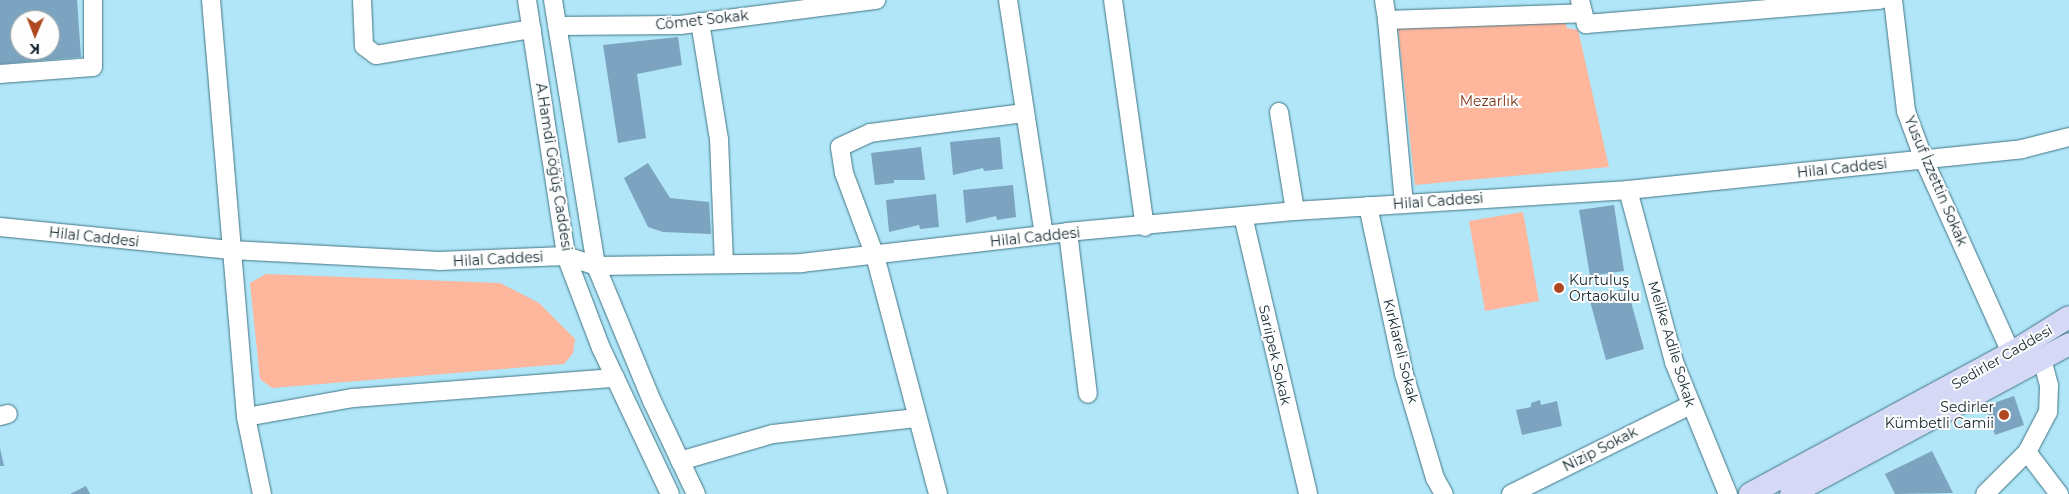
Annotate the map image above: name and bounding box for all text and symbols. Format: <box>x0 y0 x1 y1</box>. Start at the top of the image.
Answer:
street label: Cömet Sokak <box>655 7 749 33</box>
north arrow <box>10 10 60 60</box>
text: K <box>29 40 40 58</box>
street label: A.Hamdi Göğüş Caddesi <box>532 82 576 252</box>
park label: Mezarlık <box>1460 93 1518 109</box>
street label: Yusuf İzzettin Sokak <box>1901 113 1971 249</box>
street label: Hilal Caddesi <box>1796 155 1888 181</box>
street label: Hilal Caddesi <box>1392 189 1484 213</box>
street label: Hilal Caddesi <box>48 224 140 250</box>
street label: Hilal Caddesi <box>989 224 1081 250</box>
street label: Hilal Caddesi <box>452 248 544 270</box>
place label: Kurtuluş Ortaokulu <box>1569 272 1640 304</box>
street label: Melike Adile Sokak <box>1645 279 1699 409</box>
marker: Kurtuluş Ortaokulu <box>1553 282 1565 294</box>
street label: Kırklareli Sokak <box>1380 297 1422 405</box>
street label: Sarıipek Sokak <box>1255 303 1295 407</box>
street label: Sedirler Caddesi <box>1949 321 2055 393</box>
place label: Sedirler Kümbetli Camii <box>1885 399 1994 432</box>
marker: Sedirler Kümbetli Camii <box>1998 409 2010 421</box>
street label: Nizip Sokak <box>1560 423 1640 475</box>

